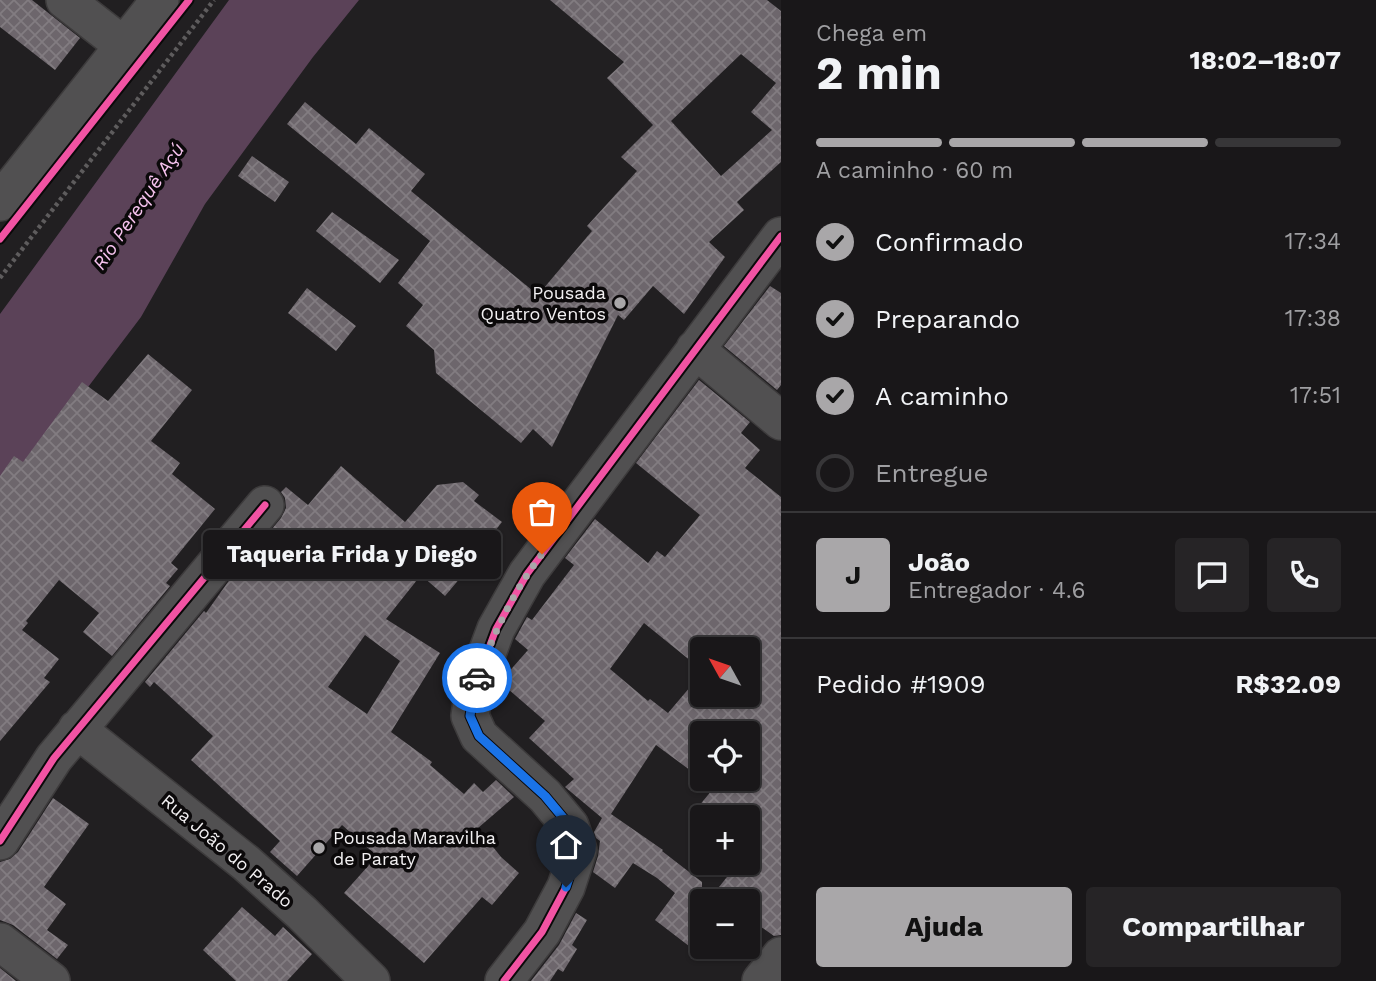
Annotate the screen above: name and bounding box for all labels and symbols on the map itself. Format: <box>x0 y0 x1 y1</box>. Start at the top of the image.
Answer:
water label: Rio Perequê Açú <box>88 139 189 274</box>
place label: Pousada Quatro Ventos <box>481 282 606 324</box>
marker: Pousada Quatro Ventos <box>612 295 628 311</box>
pin <box>512 482 572 554</box>
callout: Taqueria Frida y Diego <box>202 530 500 578</box>
north arrow <box>690 637 760 707</box>
courier <box>442 643 512 713</box>
street label: Rua João do Prado <box>157 790 297 912</box>
pin <box>536 815 596 887</box>
place label: Pousada Maravilha de Paraty <box>333 827 496 869</box>
marker: Pousada Maravilha de Paraty <box>311 840 327 856</box>

